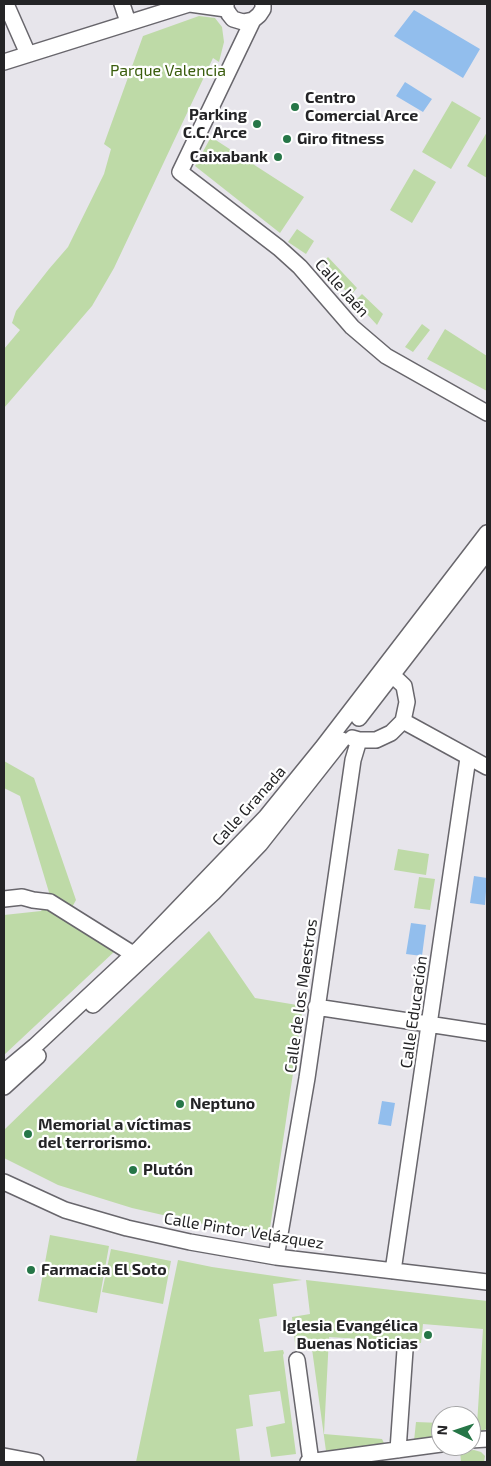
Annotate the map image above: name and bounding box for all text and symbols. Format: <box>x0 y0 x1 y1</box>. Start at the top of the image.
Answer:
park label: Parque Valencia <box>110 61 226 81</box>
place label: Centro Comercial Arce <box>305 88 418 126</box>
marker: Centro Comercial Arce <box>289 101 301 113</box>
place label: Parking C.C. Arce <box>183 105 247 143</box>
marker: Parking C.C. Arce <box>251 118 263 130</box>
place label: Giro fitness <box>297 129 384 149</box>
marker: Giro fitness <box>281 133 293 145</box>
place label: Caixabank <box>190 147 268 167</box>
marker: Caixabank <box>272 151 284 163</box>
street label: Calle Jaén <box>311 255 373 321</box>
street label: Calle Granada <box>208 762 290 850</box>
street label: Calle de los Maestros <box>281 918 321 1074</box>
street label: Calle Educación <box>397 954 431 1070</box>
place label: Neptuno <box>190 1094 255 1114</box>
marker: Neptuno <box>174 1098 186 1110</box>
place label: Memorial a víctimas del terrorismo. <box>38 1115 191 1153</box>
marker: Memorial a víctimas del terrorismo. <box>22 1128 34 1140</box>
place label: Plutón <box>143 1160 193 1180</box>
marker: Plutón <box>127 1164 139 1176</box>
street label: Calle Pintor Velázquez <box>163 1209 325 1253</box>
place label: Farmacia El Soto <box>41 1260 167 1280</box>
marker: Farmacia El Soto <box>25 1264 37 1276</box>
place label: Iglesia Evangélica Buenas Noticias <box>282 1316 418 1354</box>
marker: Iglesia Evangélica Buenas Noticias <box>422 1329 434 1341</box>
north arrow <box>431 1406 481 1456</box>
text: N <box>433 1424 450 1436</box>

